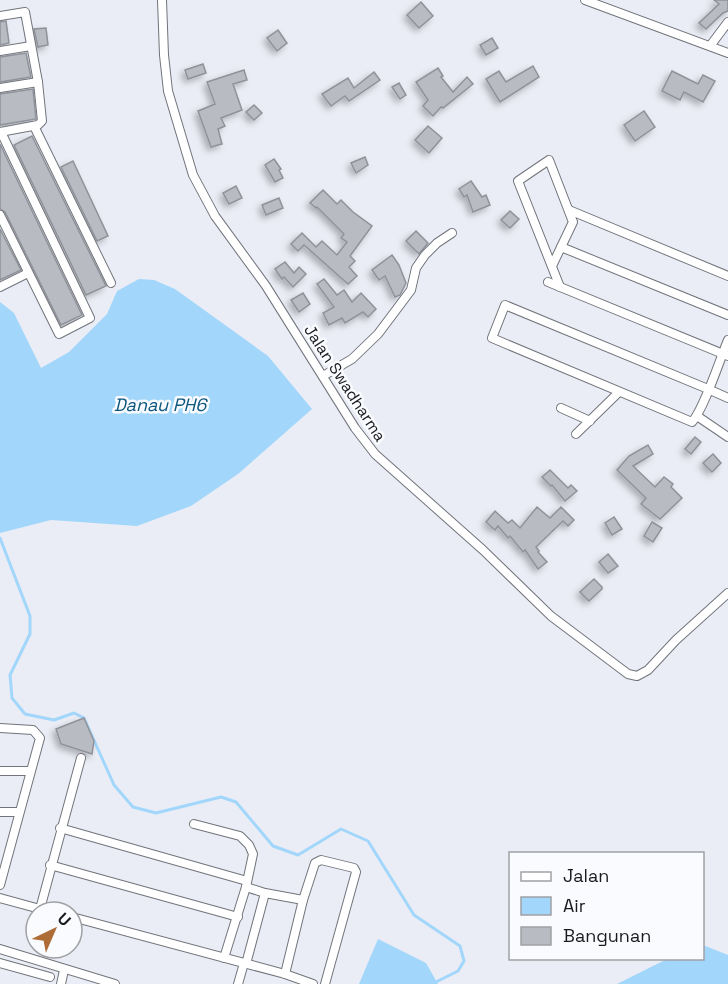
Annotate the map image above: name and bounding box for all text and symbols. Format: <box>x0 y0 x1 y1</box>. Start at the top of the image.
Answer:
street label: Jalan Swadharma <box>299 321 391 445</box>
water label: Danau PH6 <box>114 393 208 416</box>
legend <box>509 852 704 960</box>
text: Jalan <box>563 864 609 887</box>
text: Air <box>563 894 586 917</box>
north arrow <box>24 900 84 960</box>
text: U <box>53 908 75 931</box>
text: Bangunan <box>563 924 651 947</box>

